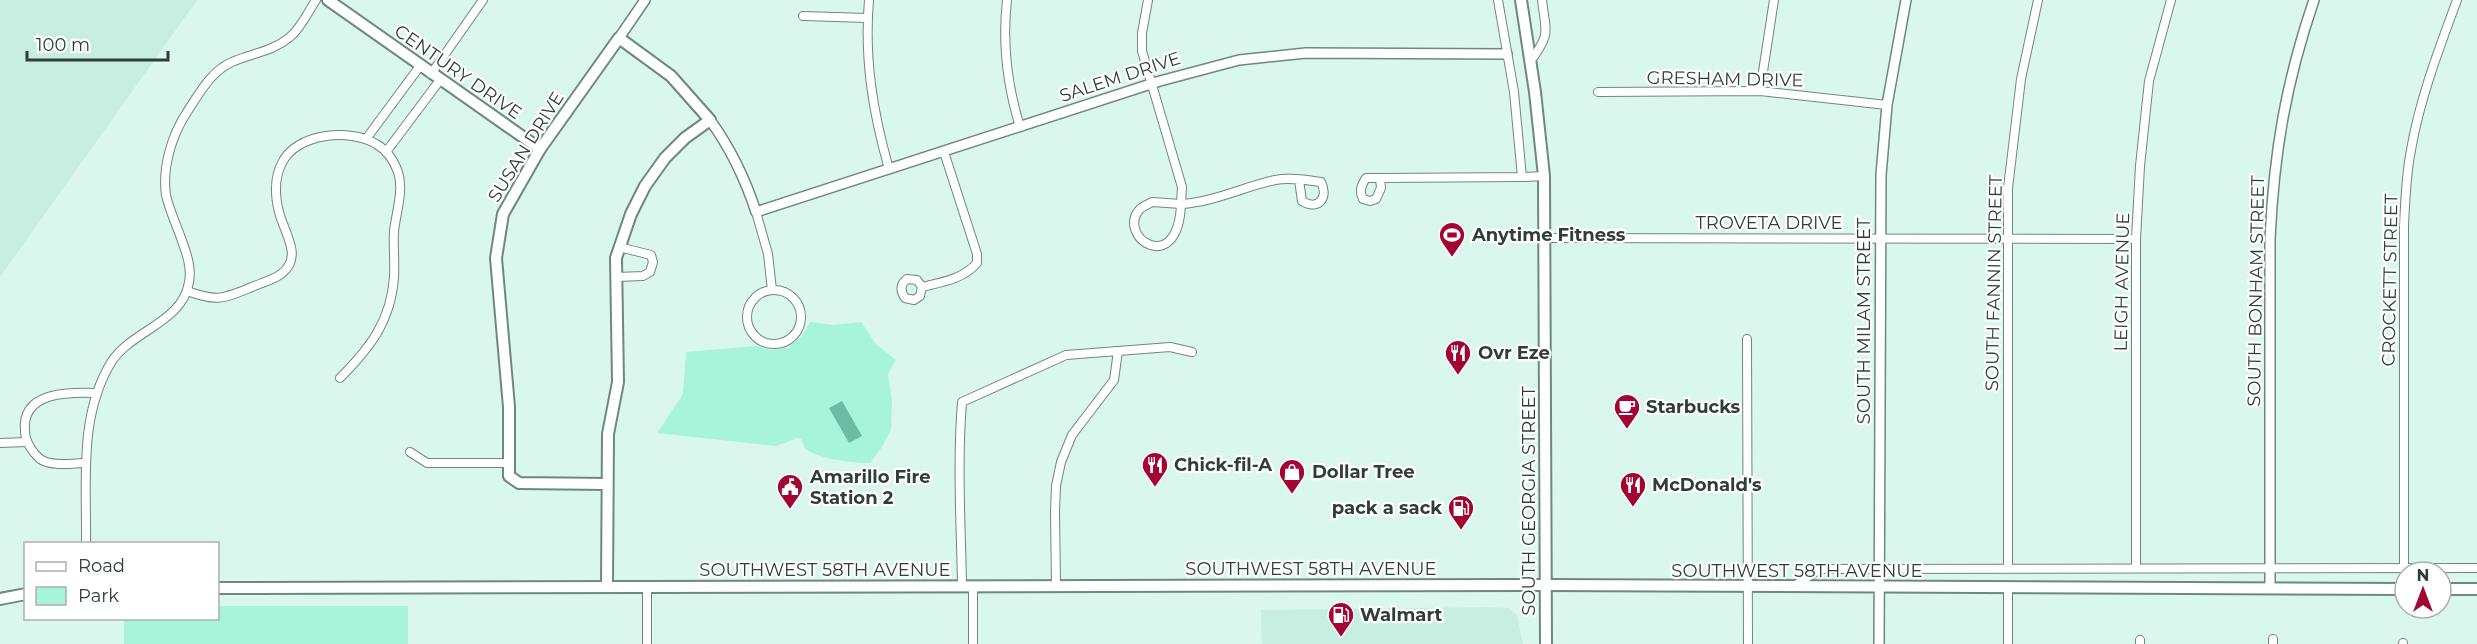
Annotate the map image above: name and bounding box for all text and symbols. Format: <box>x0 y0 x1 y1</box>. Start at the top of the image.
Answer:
street label: CENTURY DRIVE <box>390 20 526 124</box>
scale bar <box>27 24 168 62</box>
text: 100 m <box>36 34 90 56</box>
street label: SALEM DRIVE <box>1057 47 1183 107</box>
street label: GRESHAM DRIVE <box>1646 67 1804 91</box>
street label: SUSAN DRIVE <box>483 88 569 206</box>
street label: SOUTH FANNIN STREET <box>1981 174 2007 391</box>
street label: SOUTH BONHAM STREET <box>2243 175 2269 407</box>
street label: CROCKETT STREET <box>2377 193 2403 367</box>
street label: TROVETA DRIVE <box>1695 212 1843 234</box>
street label: LEIGH AVENUE <box>2110 212 2134 352</box>
street label: SOUTH MILAM STREET <box>1853 217 1875 424</box>
sports icon: Anytime Fitness <box>1437 220 1467 258</box>
place label: Anytime Fitness <box>1471 224 1626 246</box>
restaurant icon: Ovr Eze <box>1443 338 1473 376</box>
place label: Ovr Eze <box>1478 342 1550 364</box>
street label: SOUTH GEORGIA STREET <box>1518 386 1540 616</box>
cafe icon: Starbucks <box>1612 392 1642 430</box>
place label: Starbucks <box>1646 396 1741 418</box>
restaurant icon: Chick-fil-A <box>1140 450 1170 488</box>
place label: Chick-fil-A <box>1174 454 1272 476</box>
shop icon: Dollar Tree <box>1277 457 1307 495</box>
place label: Dollar Tree <box>1312 461 1415 483</box>
place label: Amarillo Fire Station 2 <box>809 466 931 509</box>
restaurant icon: McDonald's <box>1618 470 1648 508</box>
public building icon: Amarillo Fire Station 2 <box>775 472 805 510</box>
place label: McDonald's <box>1652 474 1762 496</box>
fuel station icon: pack a sack <box>1446 493 1476 531</box>
place label: pack a sack <box>1332 497 1442 519</box>
legend <box>24 542 219 620</box>
text: Road <box>78 555 125 577</box>
street label: SOUTHWEST 58TH AVENUE <box>1185 558 1437 580</box>
street label: SOUTHWEST 58TH AVENUE <box>699 559 951 581</box>
street label: SOUTHWEST 58TH AVENUE <box>1671 560 1923 582</box>
north arrow <box>2393 560 2453 620</box>
text: N <box>2417 566 2429 585</box>
text: Park <box>78 585 119 607</box>
fuel station icon: Walmart <box>1326 600 1356 638</box>
place label: Walmart <box>1360 604 1442 626</box>

